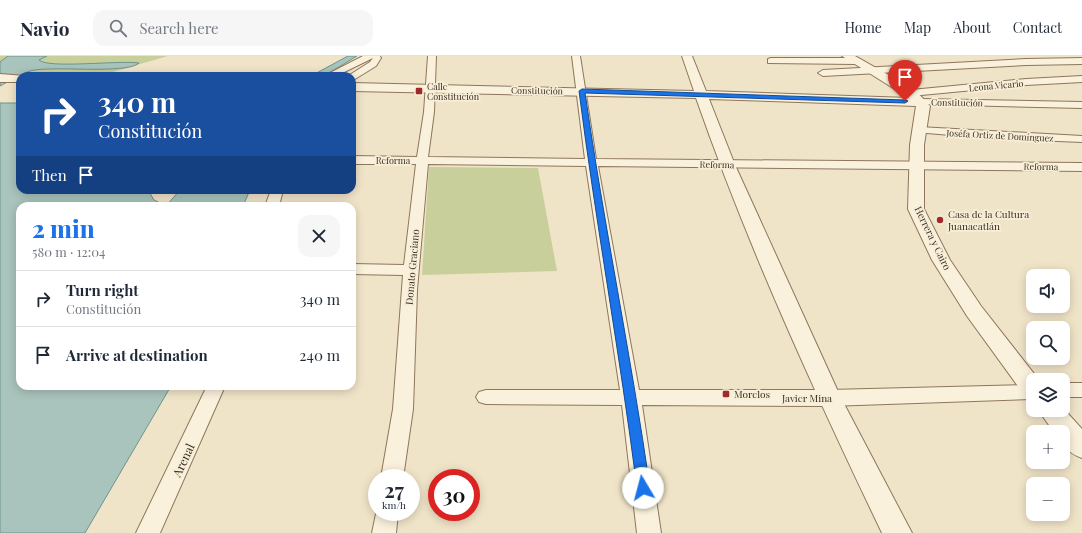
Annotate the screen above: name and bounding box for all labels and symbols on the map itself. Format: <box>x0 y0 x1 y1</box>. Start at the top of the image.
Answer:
pin <box>888 60 922 101</box>
street label: Leona Vicario <box>968 77 1024 93</box>
place label: Calle Constitución <box>427 80 480 102</box>
street label: Constitución <box>511 84 564 96</box>
marker: Calle Constitución <box>414 86 424 96</box>
street label: Constitución <box>931 96 984 108</box>
street label: Joséfa Ortiz de Domínguez <box>945 126 1054 144</box>
street label: Reforma <box>376 154 411 166</box>
street label: Reforma <box>700 158 735 170</box>
street label: Reforma <box>1024 160 1059 172</box>
street label: Herrera y Cairo <box>911 204 955 273</box>
place label: Casa de la Cultura Juanacatlán <box>947 207 1029 233</box>
marker: Casa de la Cultura Juanacatlán <box>935 215 945 225</box>
street label: Donato Graciano <box>402 228 422 305</box>
place label: Morelos <box>734 387 770 401</box>
marker: Morelos <box>721 389 731 399</box>
street label: Javier Mina <box>781 391 832 405</box>
street label: Arenal <box>168 440 198 480</box>
position arrow <box>622 467 664 509</box>
speed limit sign: 30 <box>428 469 480 521</box>

